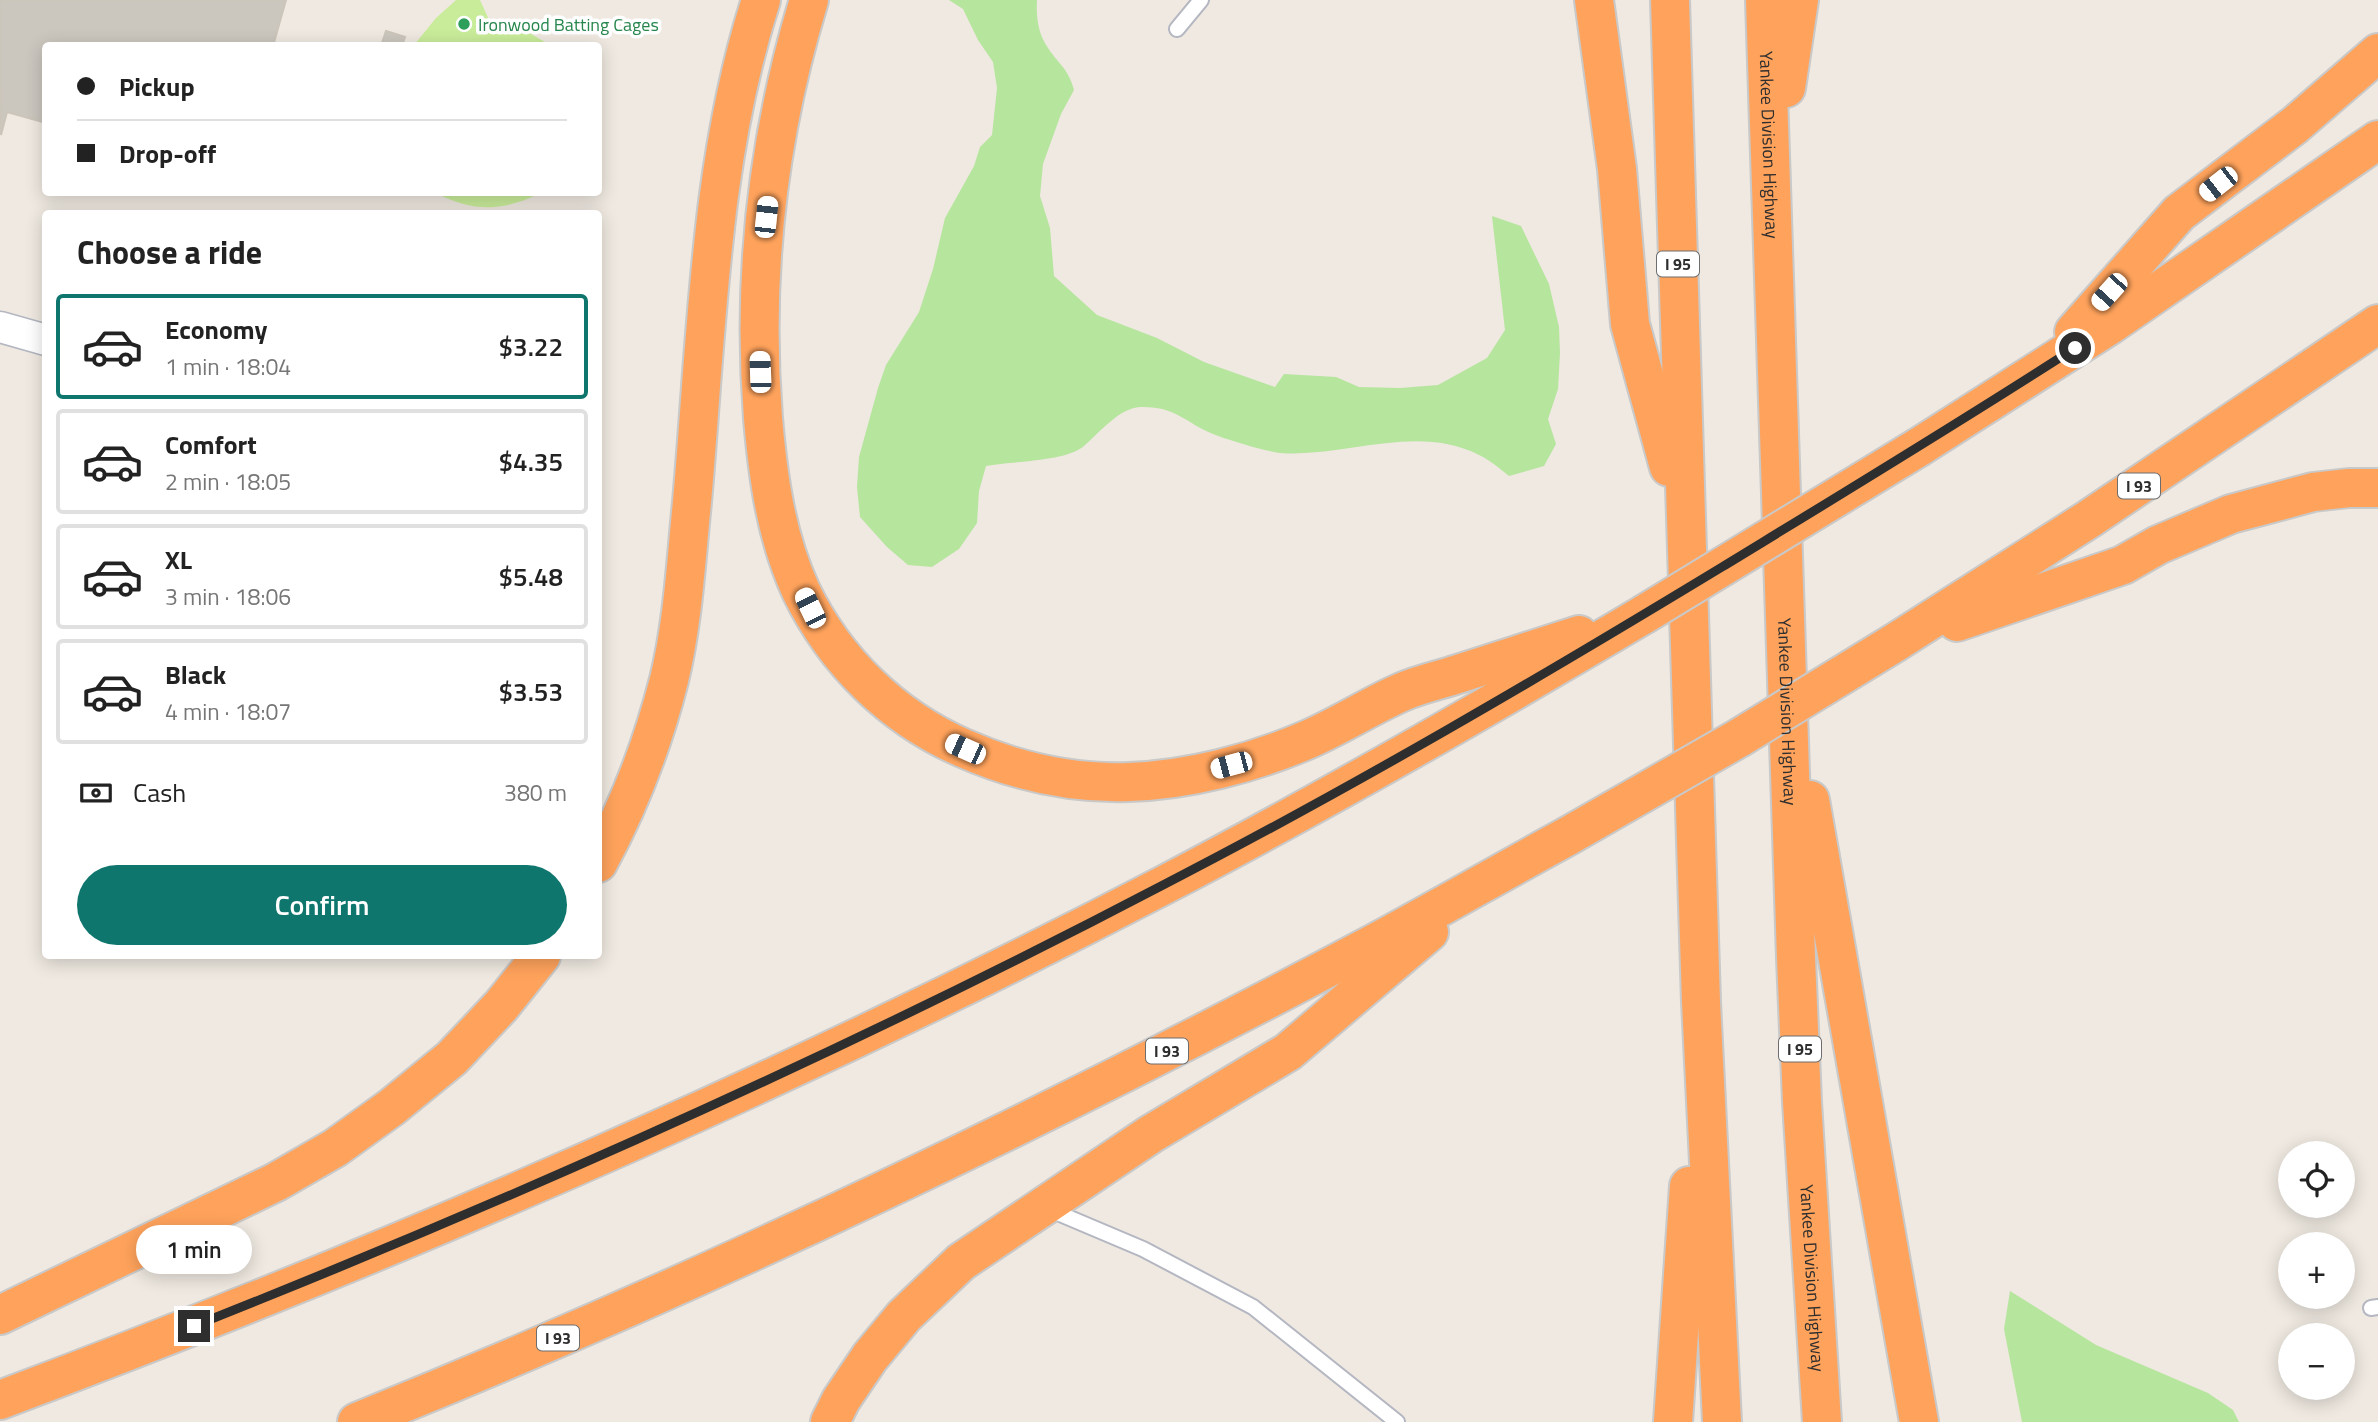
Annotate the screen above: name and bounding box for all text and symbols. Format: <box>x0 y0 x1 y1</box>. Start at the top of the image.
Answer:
place label: Ironwood Batting Cages <box>478 11 659 38</box>
marker: Ironwood Batting Cages <box>456 16 472 32</box>
street label: Yankee Division Highway <box>1753 51 1786 239</box>
text: Pickup <box>119 67 195 106</box>
text: Drop-off <box>119 134 216 173</box>
car <box>2195 163 2242 205</box>
car <box>754 195 779 239</box>
text: Choose a ride <box>77 228 262 276</box>
road number: I 95 <box>1657 252 1699 276</box>
car <box>2088 269 2131 315</box>
text: Economy <box>165 310 267 349</box>
icon: car <box>81 315 144 378</box>
text: $3.22 <box>499 327 563 366</box>
route start <box>2059 332 2091 364</box>
text: 1 min · 18:04 <box>165 349 291 384</box>
car <box>749 351 772 393</box>
text: Comfort <box>165 425 257 464</box>
icon: car <box>81 430 144 493</box>
text: $4.35 <box>499 442 563 481</box>
text: 2 min · 18:05 <box>165 464 291 499</box>
road number: I 93 <box>2118 474 2160 499</box>
text: XL <box>165 540 192 579</box>
icon: car <box>81 545 144 608</box>
text: $5.48 <box>499 557 563 596</box>
text: 3 min · 18:06 <box>165 579 291 614</box>
car <box>792 585 829 631</box>
street label: Yankee Division Highway <box>1771 617 1805 806</box>
text: Black <box>165 655 226 694</box>
icon: car <box>81 660 144 723</box>
text: $3.53 <box>499 672 563 711</box>
text: 4 min · 18:07 <box>165 694 291 729</box>
car <box>942 731 989 767</box>
car <box>1208 749 1255 781</box>
text: Cash <box>133 773 186 812</box>
icon: cash <box>77 774 115 812</box>
text: 380 m <box>504 775 567 810</box>
button: Confirm <box>77 865 567 945</box>
road number: I 95 <box>1779 1036 1821 1062</box>
road number: I 93 <box>1146 1038 1188 1064</box>
map controls <box>2278 1141 2355 1400</box>
button: locate <box>2278 1141 2355 1218</box>
street label: Yankee Division Highway <box>1794 1184 1832 1373</box>
callout: 1 min <box>136 1224 252 1274</box>
text: 1 min <box>166 1232 222 1267</box>
button: + <box>2278 1232 2355 1309</box>
route end <box>178 1310 210 1342</box>
button: − <box>2278 1323 2355 1400</box>
road number: I 93 <box>537 1326 579 1350</box>

